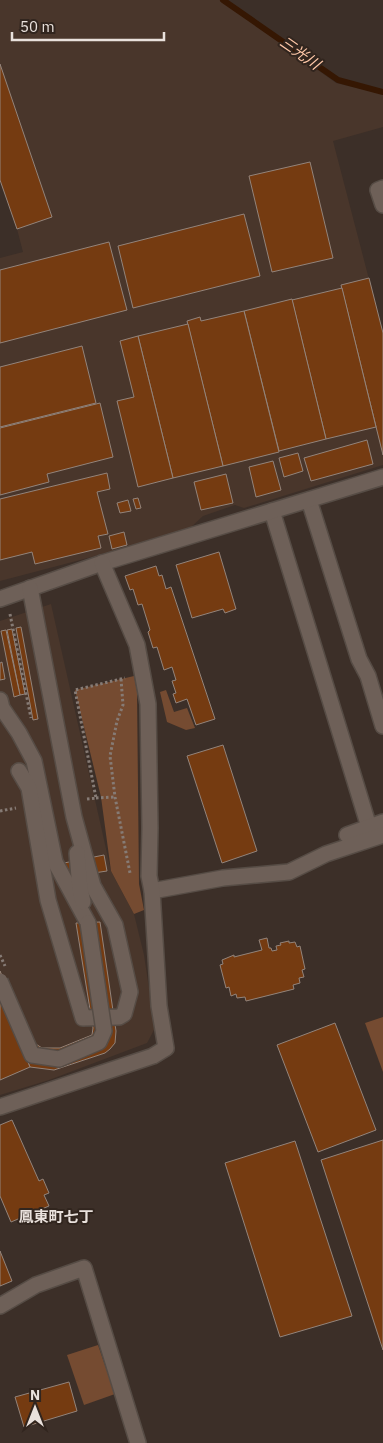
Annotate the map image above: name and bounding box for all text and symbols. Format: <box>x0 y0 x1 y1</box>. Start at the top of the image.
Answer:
scale bar <box>12 10 165 42</box>
text: 50 m <box>20 17 55 36</box>
water label: 三光川 <box>276 32 326 74</box>
district label: 鳳東町七丁 <box>18 1207 94 1226</box>
north arrow <box>10 1383 60 1433</box>
text: N <box>30 1386 40 1404</box>

